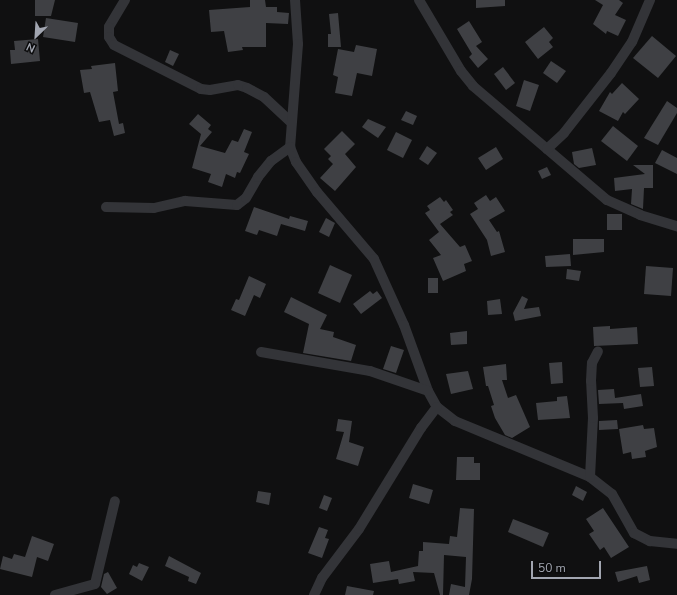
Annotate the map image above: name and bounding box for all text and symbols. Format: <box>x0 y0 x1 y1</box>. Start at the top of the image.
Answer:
north arrow <box>16 16 56 56</box>
text: N <box>24 39 38 56</box>
scale bar <box>533 553 603 579</box>
text: 50 m <box>538 560 566 576</box>

